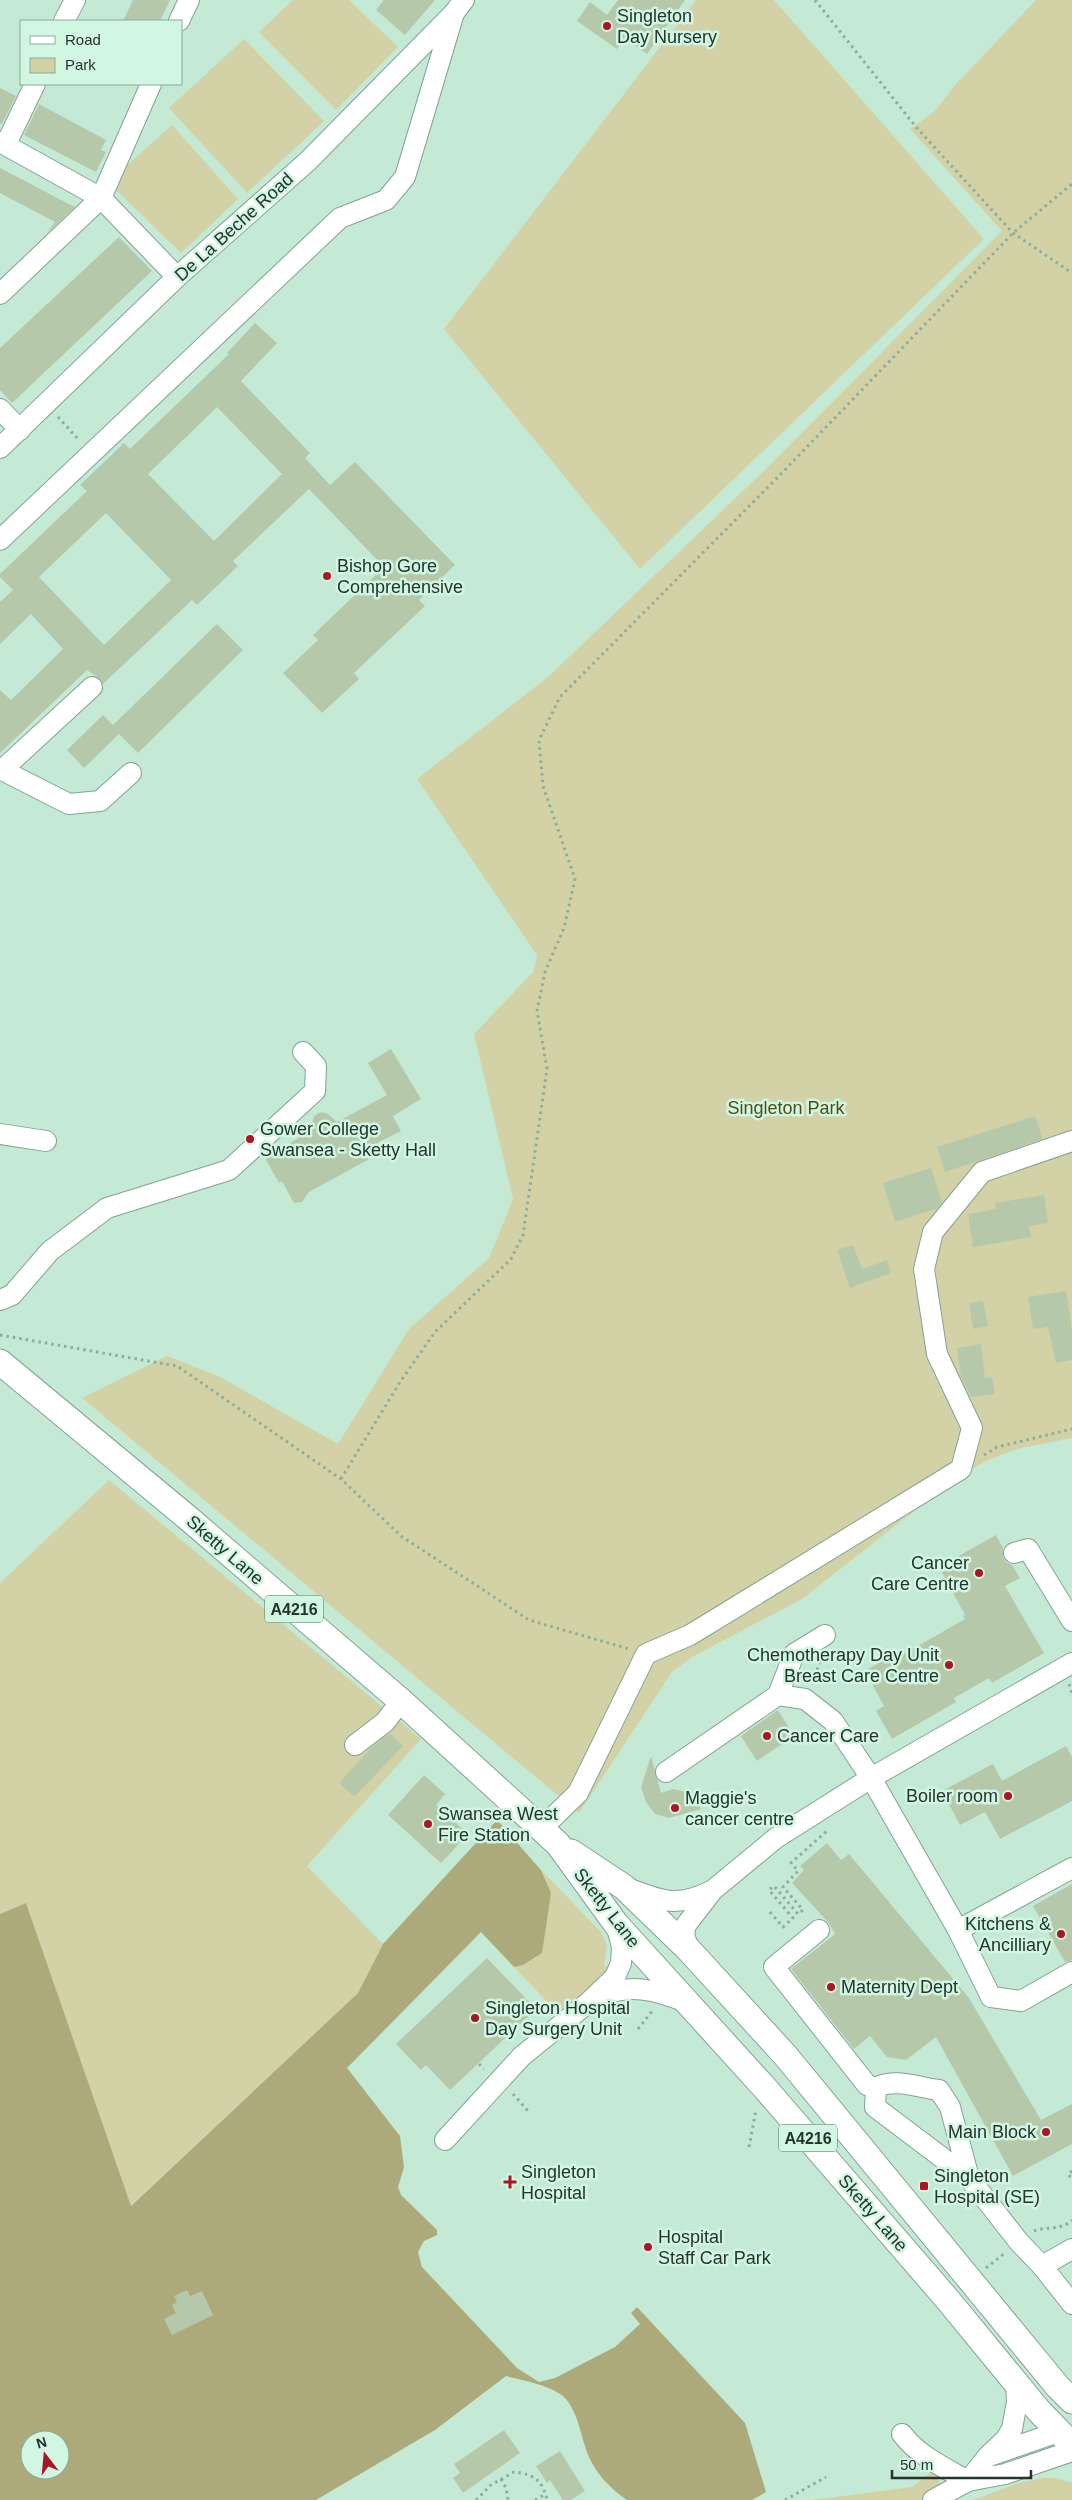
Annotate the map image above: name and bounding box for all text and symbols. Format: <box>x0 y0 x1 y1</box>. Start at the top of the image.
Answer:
place label: Singleton Day Nursery <box>617 6 717 47</box>
legend <box>20 20 182 85</box>
marker: Singleton Day Nursery <box>601 20 613 32</box>
text: Road <box>65 31 101 48</box>
text: Park <box>65 56 96 73</box>
street label: De La Beche Road <box>171 169 297 285</box>
place label: Bishop Gore Comprehensive <box>337 556 463 597</box>
marker: Bishop Gore Comprehensive <box>321 570 333 582</box>
park label: Singleton Park <box>727 1098 846 1118</box>
place label: Gower College Swansea - Sketty Hall <box>260 1119 436 1160</box>
marker: Gower College Swansea - Sketty Hall <box>244 1133 256 1145</box>
street label: Sketty Lane <box>183 1511 267 1589</box>
place label: Cancer Care Centre <box>871 1553 969 1594</box>
marker: Cancer Care Centre <box>973 1567 985 1579</box>
road number: A4216 <box>265 1596 323 1622</box>
place label: Chemotherapy Day Unit Breast Care Centre <box>747 1645 939 1686</box>
marker: Chemotherapy Day Unit Breast Care Centre <box>943 1659 955 1671</box>
place label: Cancer Care <box>777 1726 879 1746</box>
marker: Cancer Care <box>761 1730 773 1742</box>
place label: Boiler room <box>906 1786 998 1806</box>
place label: Maggie's cancer centre <box>685 1788 794 1829</box>
marker: Boiler room <box>1002 1790 1014 1802</box>
marker: Maggie's cancer centre <box>669 1802 681 1814</box>
place label: Swansea West Fire Station <box>438 1804 558 1845</box>
marker: Swansea West Fire Station <box>422 1818 434 1830</box>
street label: Sketty Lane <box>570 1864 644 1952</box>
place label: Kitchens & Ancilliary <box>965 1914 1051 1955</box>
marker: Kitchens & Ancilliary <box>1055 1928 1067 1940</box>
place label: Maternity Dept <box>841 1977 958 1997</box>
marker: Maternity Dept <box>825 1981 837 1993</box>
place label: Singleton Hospital Day Surgery Unit <box>485 1998 630 2039</box>
marker: Singleton Hospital Day Surgery Unit <box>469 2012 481 2024</box>
place label: Main Block <box>948 2122 1037 2142</box>
road number: A4216 <box>779 2124 837 2152</box>
marker: Main Block <box>1040 2126 1052 2138</box>
place label: Singleton Hospital <box>521 2162 596 2203</box>
place label: Singleton Hospital (SE) <box>934 2166 1040 2207</box>
street label: Sketty Lane <box>834 2171 912 2255</box>
marker: Singleton Hospital <box>503 2175 517 2189</box>
marker: Singleton Hospital (SE) <box>918 2180 930 2192</box>
place label: Hospital Staff Car Park <box>658 2227 772 2268</box>
marker: Hospital Staff Car Park <box>642 2241 654 2253</box>
north arrow <box>20 2430 70 2480</box>
text: N <box>34 2433 48 2452</box>
scale bar <box>892 2448 1031 2480</box>
text: 50 m <box>900 2456 933 2473</box>

